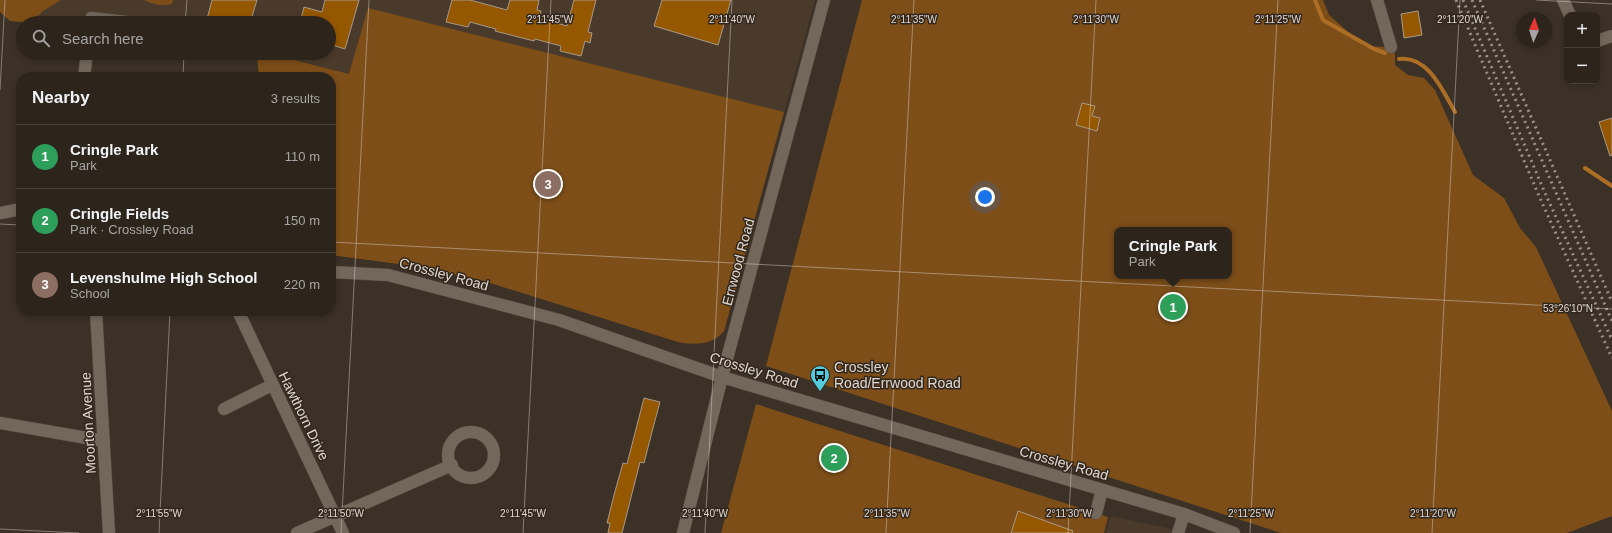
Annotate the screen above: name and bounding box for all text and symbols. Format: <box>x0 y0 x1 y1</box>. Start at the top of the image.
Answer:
north arrow <box>1516 12 1552 48</box>
map controls <box>1564 12 1600 84</box>
button: + <box>1564 12 1600 48</box>
text: 2°11'45"W <box>527 14 574 25</box>
text: 2°11'40"W <box>709 14 756 25</box>
text: 2°11'35"W <box>891 14 938 25</box>
text: 2°11'30"W <box>1073 14 1120 25</box>
text: 2°11'25"W <box>1255 14 1302 25</box>
text: 2°11'20"W <box>1437 14 1484 25</box>
search box <box>16 16 336 60</box>
icon: search <box>30 27 52 49</box>
text: Search here <box>62 30 144 47</box>
button: − <box>1564 48 1600 84</box>
text: Nearby <box>32 88 90 107</box>
text: 3 results <box>271 91 320 106</box>
text: Cringle Park <box>70 141 158 158</box>
text: 1 <box>41 149 49 164</box>
text: 110 m <box>285 149 320 164</box>
text: Park <box>70 158 97 173</box>
pin: 3 <box>535 169 561 199</box>
your location <box>975 187 995 207</box>
text: Cringle Fields <box>70 205 169 222</box>
text: 2 <box>41 213 49 228</box>
text: 150 m <box>284 213 320 228</box>
street label: Errwood Road <box>719 217 757 307</box>
text: Park · Crossley Road <box>70 222 194 237</box>
popup <box>1114 227 1232 279</box>
text: Cringle Park <box>1129 237 1217 254</box>
street label: Crossley Road <box>398 254 490 294</box>
text: Park <box>1129 254 1156 269</box>
text: Levenshulme High School <box>70 269 258 286</box>
text: 3 <box>41 277 49 292</box>
text: 220 m <box>284 277 320 292</box>
text: School <box>70 286 110 301</box>
pin: 1 <box>1160 292 1186 322</box>
text: 53°26'10"N <box>1543 303 1593 314</box>
street label: Crossley Road <box>708 349 800 391</box>
place label: Crossley Road/Errwood Road <box>834 359 961 391</box>
bus stop icon: Crossley Road/Errwood Road <box>809 364 831 392</box>
street label: Hawthorn Drive <box>276 369 332 463</box>
street label: Moorton Avenue <box>77 372 99 474</box>
pin: 2 <box>821 443 847 473</box>
street label: Crossley Road <box>1018 443 1110 483</box>
text: 2°11'55"W <box>136 508 183 519</box>
text: 2°11'50"W <box>318 508 365 519</box>
text: 2°11'45"W <box>500 508 547 519</box>
text: 2°11'40"W <box>682 508 729 519</box>
text: 2°11'35"W <box>864 508 911 519</box>
text: 2°11'30"W <box>1046 508 1093 519</box>
text: 2°11'25"W <box>1228 508 1275 519</box>
text: 2°11'20"W <box>1410 508 1457 519</box>

